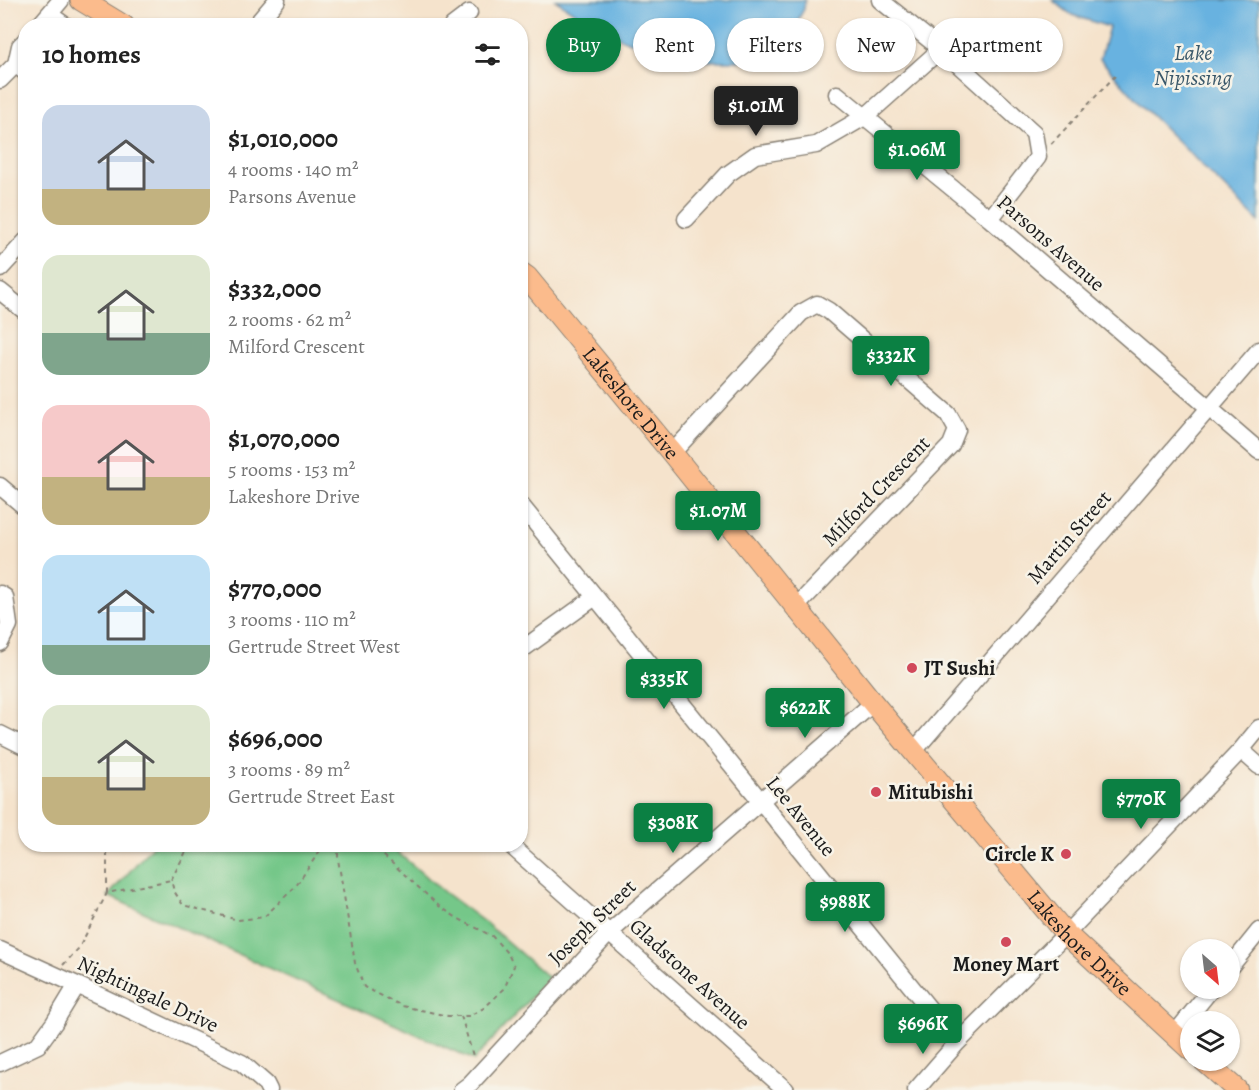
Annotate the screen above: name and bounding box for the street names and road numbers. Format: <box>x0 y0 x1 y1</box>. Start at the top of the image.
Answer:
street label: Parsons Avenue <box>991 188 1111 298</box>
street label: Lakeshore Drive <box>576 341 686 466</box>
street label: Milford Crescent <box>816 430 936 552</box>
street label: Martin Street <box>1021 484 1118 590</box>
street label: Lee Avenue <box>760 770 842 862</box>
street label: Joseph Street <box>542 873 642 971</box>
street label: Lakeshore Drive <box>1021 884 1138 1002</box>
street label: Gladstone Avenue <box>624 912 756 1036</box>
street label: Nightingale Drive <box>73 949 223 1039</box>

